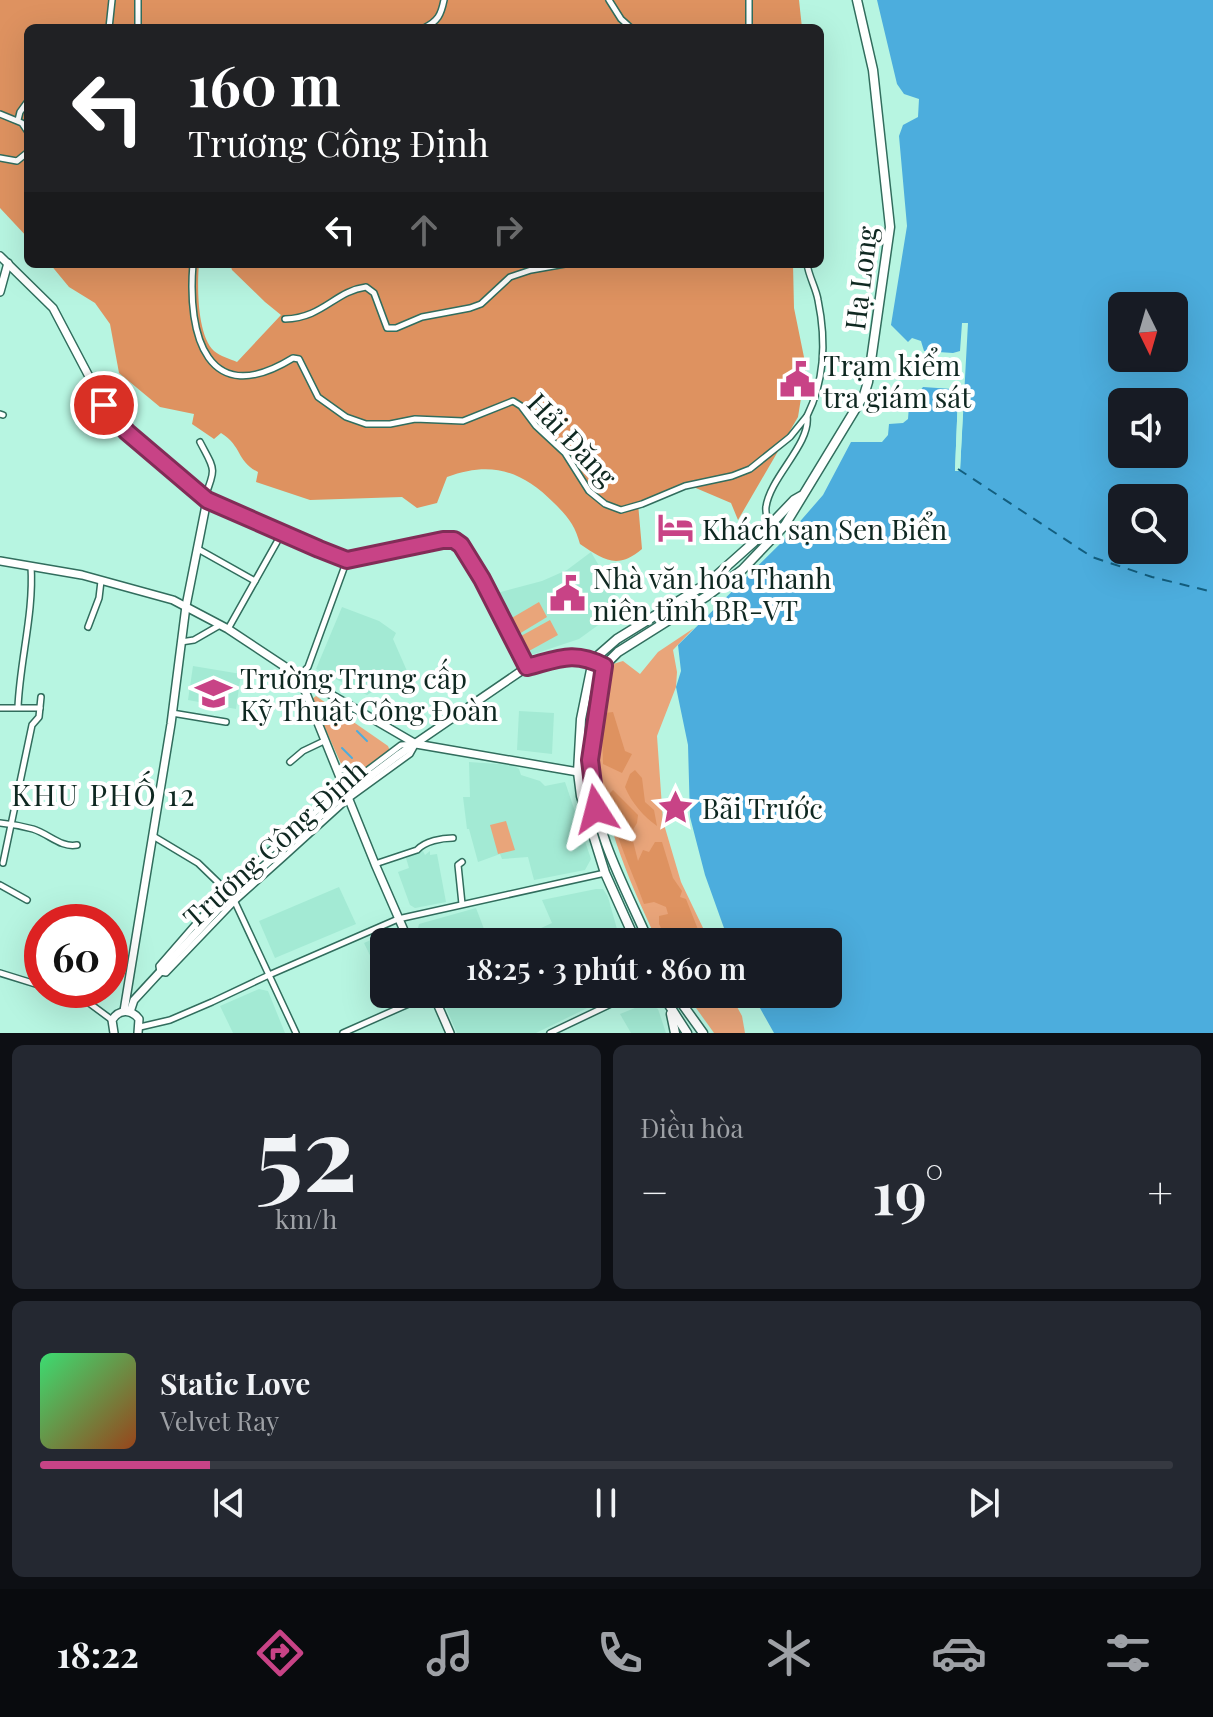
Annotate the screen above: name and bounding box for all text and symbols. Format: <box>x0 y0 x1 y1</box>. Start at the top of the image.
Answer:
text: 160 m <box>188 46 341 121</box>
icon: left <box>56 56 160 160</box>
text: Trương Công Định <box>188 118 489 166</box>
icon: left <box>318 208 362 252</box>
icon: ahead <box>402 208 446 252</box>
icon: right <box>486 208 530 252</box>
street label: Hạ Long <box>835 224 885 332</box>
north arrow <box>1108 292 1188 372</box>
map controls <box>1108 292 1188 564</box>
place label: Trạm kiểm tra giám sát <box>823 346 972 415</box>
public building icon: Trạm kiểm tra giám sát <box>778 361 816 399</box>
pin <box>70 371 138 439</box>
icon: arrive <box>82 383 126 427</box>
street label: Hải Đăng <box>520 384 626 494</box>
button: sound <box>1108 388 1188 468</box>
button: search <box>1108 484 1188 564</box>
hotel icon: Khách sạn Sen Biển <box>657 509 695 547</box>
place label: Khách sạn Sen Biển <box>702 510 948 547</box>
place label: Nhà văn hóa Thanh niên tỉnh BR-VT <box>593 559 832 628</box>
public building icon: Nhà văn hóa Thanh niên tỉnh BR-VT <box>548 574 586 612</box>
place label: Trường Trung cấp Kỹ Thuật Công Đoàn <box>240 658 498 728</box>
school or university icon: Trường Trung cấp Kỹ Thuật Công Đoàn <box>195 674 233 712</box>
street label: Trương Công Định <box>175 751 374 935</box>
position arrow <box>554 767 638 851</box>
district label: KHU PHỐ 12 <box>11 770 197 814</box>
place icon: Bãi Trước <box>657 788 695 826</box>
place label: Bãi Trước <box>702 789 823 826</box>
speed limit sign: 60 <box>24 904 128 1008</box>
text: 18:25 · 3 phút · 860 m <box>466 948 746 988</box>
text: 52 <box>255 1079 357 1218</box>
text: Điều hòa <box>641 1110 743 1145</box>
text: 19° <box>872 1150 944 1230</box>
text: − <box>641 1161 669 1220</box>
text: + <box>1147 1161 1173 1220</box>
text: km/h <box>275 1201 337 1236</box>
text: Static Love <box>160 1363 310 1403</box>
text: Velvet Ray <box>160 1403 279 1438</box>
icon: previous <box>207 1481 251 1525</box>
icon: pause <box>584 1481 628 1525</box>
icon: next <box>962 1481 1006 1525</box>
icon: directions <box>252 1625 308 1681</box>
icon: music <box>422 1625 478 1681</box>
icon: phone <box>592 1625 648 1681</box>
icon: climate <box>761 1625 817 1681</box>
icon: car <box>931 1625 987 1681</box>
icon: filters <box>1100 1625 1156 1681</box>
text: 18:22 <box>57 1629 139 1677</box>

